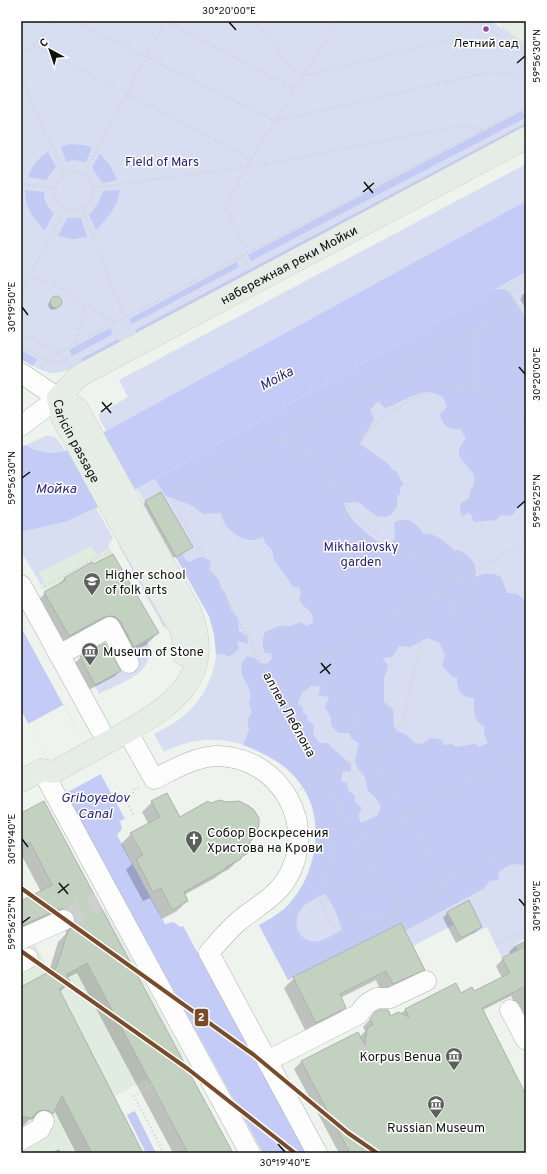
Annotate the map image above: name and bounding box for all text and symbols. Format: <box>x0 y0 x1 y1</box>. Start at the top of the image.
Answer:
text: 30°20'00"E <box>202 5 256 18</box>
marker: Летний сад <box>481 24 491 34</box>
text: 59°56'30"N <box>531 29 544 83</box>
north arrow <box>30 30 70 70</box>
text: С <box>37 35 51 51</box>
place label: Летний сад <box>453 36 519 52</box>
park label: Field of Mars <box>125 155 199 171</box>
street label: набережная реки Мойки <box>218 223 361 309</box>
text: 30°19'50"E <box>6 282 19 332</box>
text: 30°20'00"E <box>531 347 544 401</box>
water label: Moika <box>257 363 297 395</box>
street label: Caricin passage <box>48 398 102 486</box>
text: 59°56'30"N <box>6 451 19 505</box>
text: 59°56'25"N <box>531 474 544 528</box>
water label: Мойка <box>35 481 77 498</box>
park label: Mikhailovsky garden <box>324 540 399 571</box>
place label: Higher school of folk arts <box>105 568 186 599</box>
school or university icon: Higher school of folk arts <box>82 571 102 596</box>
museum icon: Museum of Stone <box>80 641 100 666</box>
place label: Museum of Stone <box>103 645 204 661</box>
street label: аллея Леблона <box>258 670 318 760</box>
water label: Griboyedov Canal <box>61 790 130 823</box>
text: 30°19'40"E <box>6 814 19 864</box>
place label: Собор Воскресения Христова на Крови <box>207 826 329 857</box>
church icon: Собор Воскресения Христова на Крови <box>184 829 204 854</box>
text: 30°19'50"E <box>531 881 544 931</box>
text: 59°56'25"N <box>6 896 19 950</box>
line badge: 2 <box>194 1008 209 1027</box>
text: 2 <box>198 1011 204 1025</box>
museum icon: Korpus Benua <box>444 1046 464 1071</box>
place label: Korpus Benua <box>359 1050 441 1066</box>
museum icon: Russian Museum <box>426 1094 446 1119</box>
place label: Russian Museum <box>387 1121 485 1137</box>
text: 30°19'40"E <box>260 1157 310 1170</box>

